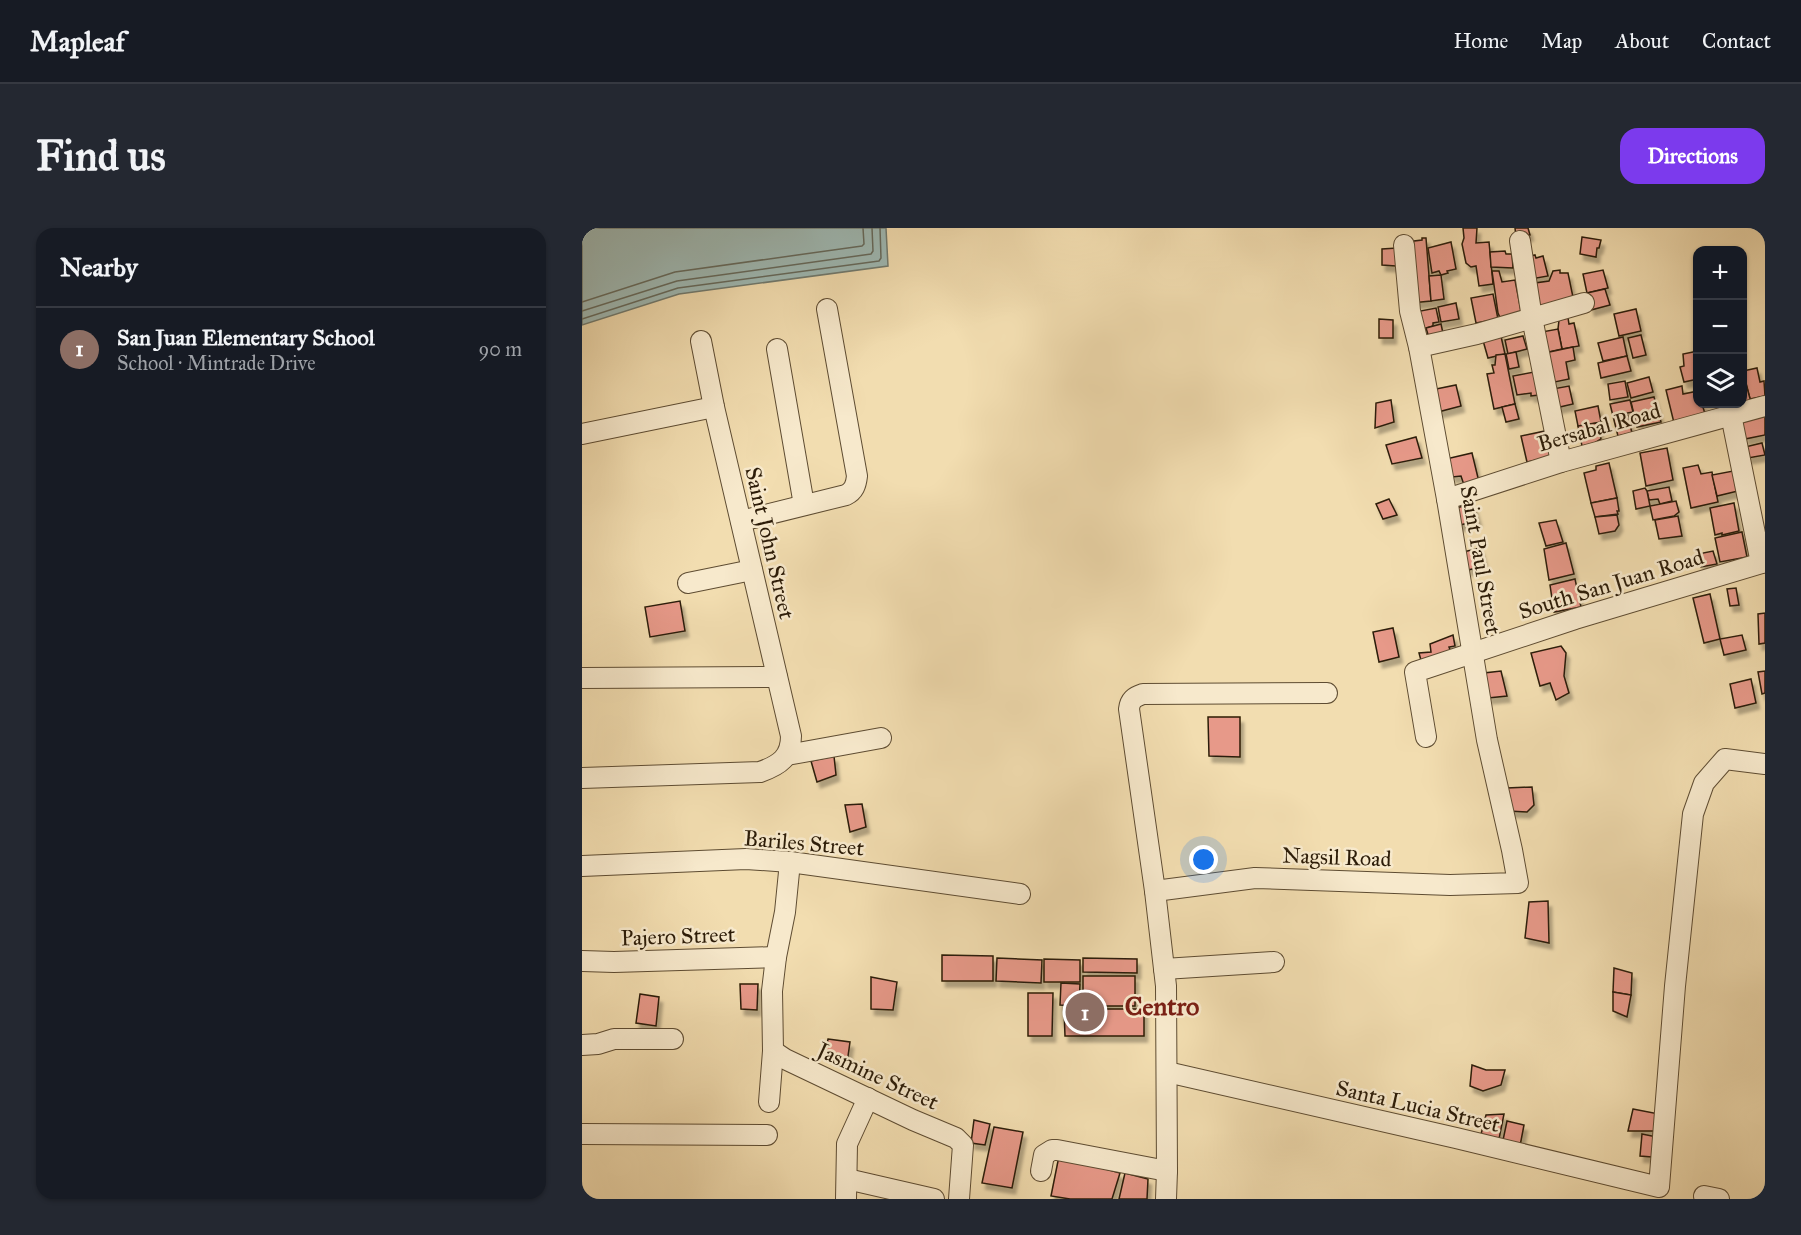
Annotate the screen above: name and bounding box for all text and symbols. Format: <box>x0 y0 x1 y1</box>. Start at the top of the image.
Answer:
text: Mapleaf <box>30 24 125 59</box>
text: Home <box>1453 28 1508 54</box>
text: Map <box>1541 28 1582 54</box>
text: About <box>1615 28 1669 54</box>
text: Contact <box>1702 28 1771 54</box>
button: Directions <box>1620 128 1765 184</box>
text: Find us <box>36 130 166 182</box>
map controls <box>1693 246 1747 408</box>
button: + <box>1693 246 1747 300</box>
text: Nearby <box>60 251 138 283</box>
button: − <box>1693 300 1747 354</box>
text: San Juan Elementary School <box>117 324 375 351</box>
text: 1 <box>76 337 83 361</box>
text: 90 m <box>479 337 522 361</box>
text: School · Mintrade Drive <box>117 351 316 375</box>
button: layers <box>1693 354 1747 408</box>
street label: Bersabal Road <box>1534 397 1664 457</box>
street label: Saint John Street <box>739 464 801 622</box>
street label: Saint Paul Street <box>1455 483 1507 637</box>
street label: South San Juan Road <box>1515 543 1707 625</box>
street label: Bariles Street <box>743 824 865 862</box>
street label: Nagsil Road <box>1282 842 1392 872</box>
your location <box>1189 845 1218 874</box>
street label: Pajero Street <box>620 920 736 951</box>
pin: 1 <box>1066 990 1104 1034</box>
district label: Centro <box>1125 990 1199 1022</box>
street label: Jasmine Street <box>811 1035 943 1116</box>
street label: Santa Lucia Street <box>1333 1074 1503 1138</box>

